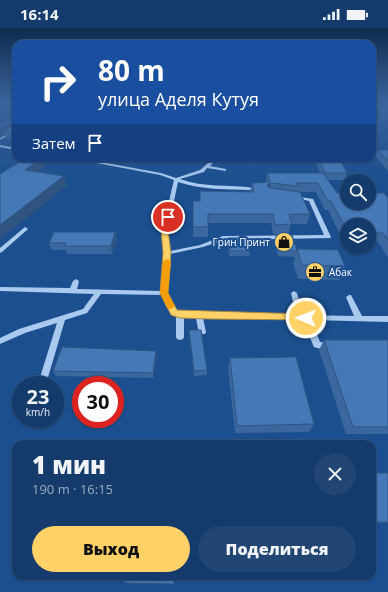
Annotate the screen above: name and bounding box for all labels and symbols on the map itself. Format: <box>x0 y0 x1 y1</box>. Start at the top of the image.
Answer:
pin <box>151 200 185 234</box>
shop icon: Грин Принт <box>273 231 295 253</box>
place label: Грин Принт <box>213 235 270 249</box>
office icon: Абак <box>304 261 326 283</box>
place label: Абак <box>329 265 353 279</box>
position arrow <box>285 297 327 339</box>
speed limit sign: 30 <box>72 376 124 428</box>

